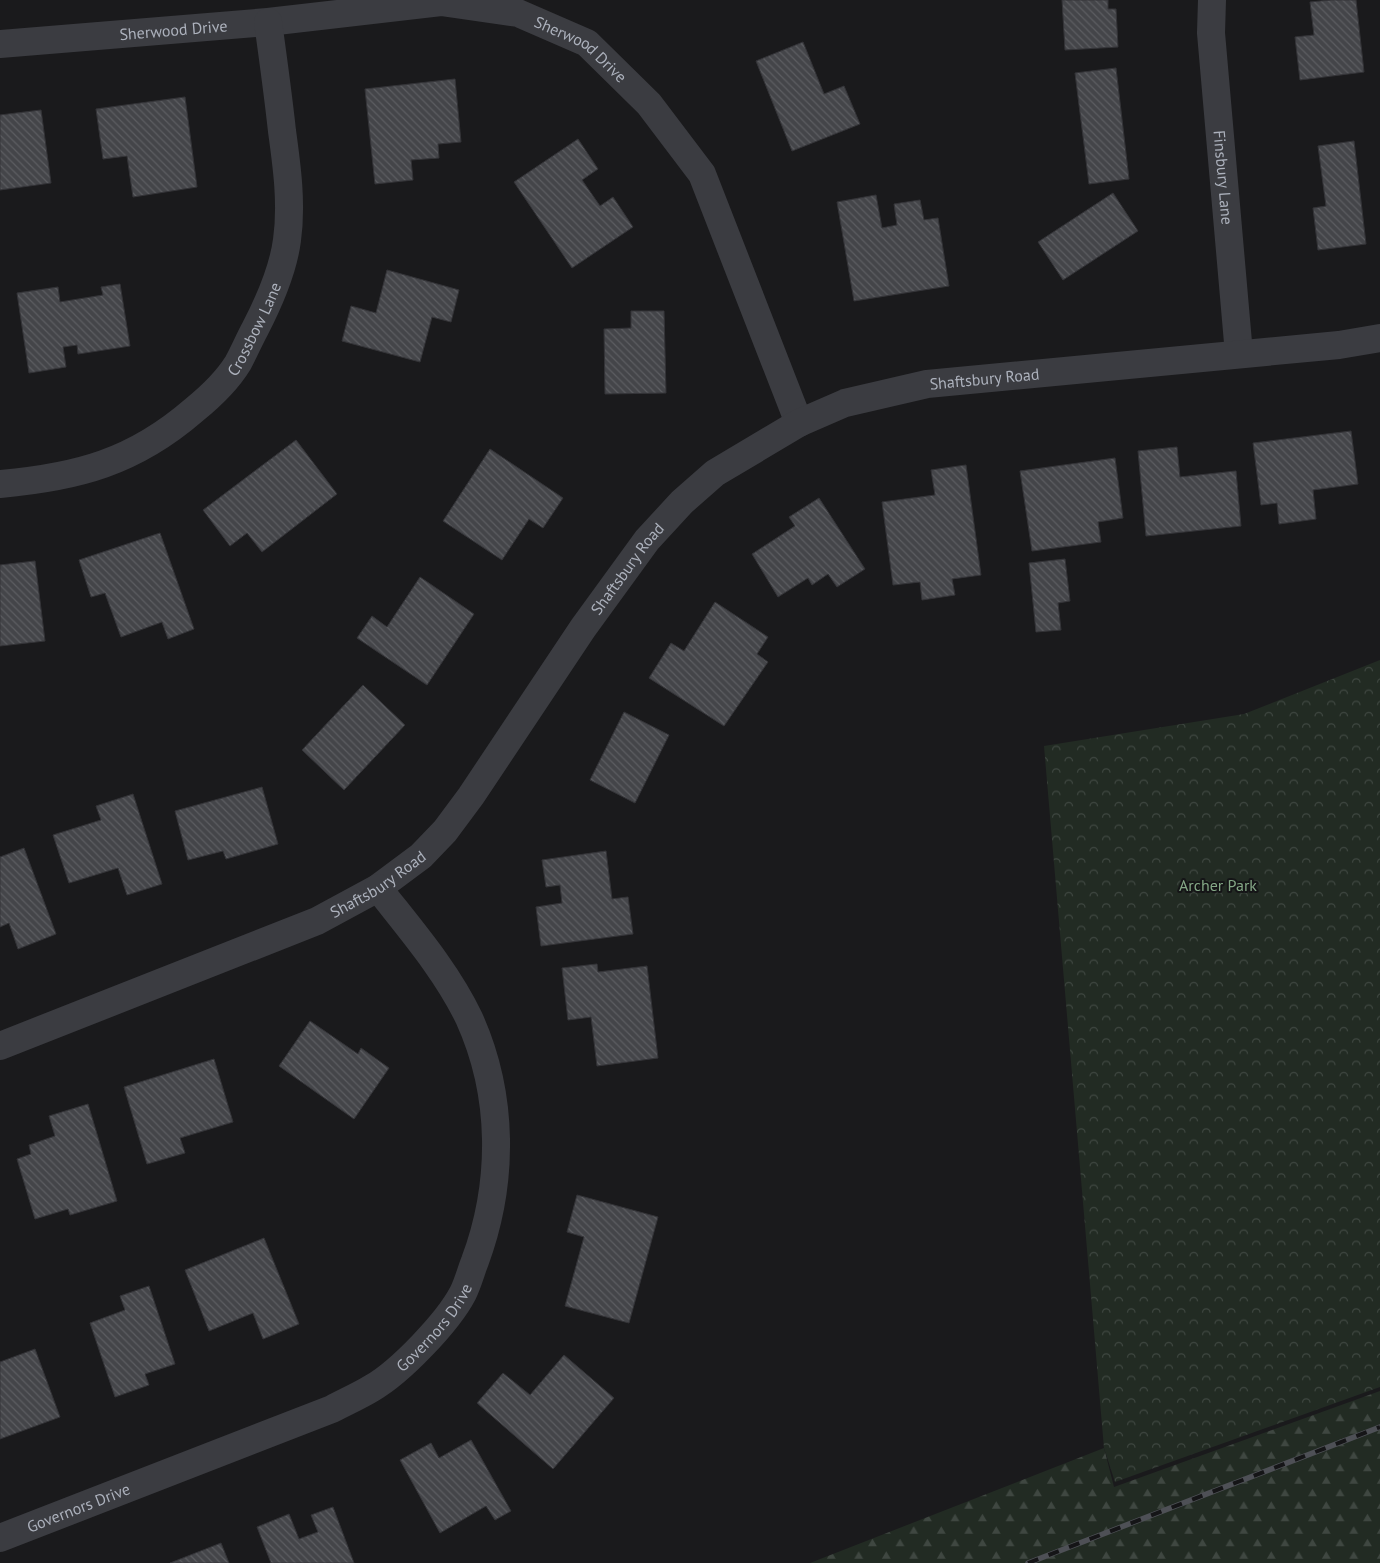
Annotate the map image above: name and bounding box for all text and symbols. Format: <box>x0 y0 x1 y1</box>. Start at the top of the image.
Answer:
street label: Sherwood Drive <box>531 11 631 87</box>
street label: Sherwood Drive <box>119 15 228 44</box>
street label: Finsbury Lane <box>1210 129 1238 226</box>
street label: Crossbow Lane <box>222 279 285 380</box>
street label: Shaftsbury Road <box>929 363 1040 394</box>
street label: Shaftsbury Road <box>586 518 668 618</box>
street label: Shaftsbury Road <box>327 846 430 922</box>
park label: Archer Park <box>1179 875 1257 895</box>
street label: Governors Drive <box>392 1280 476 1376</box>
street label: Governors Drive <box>24 1479 133 1537</box>

